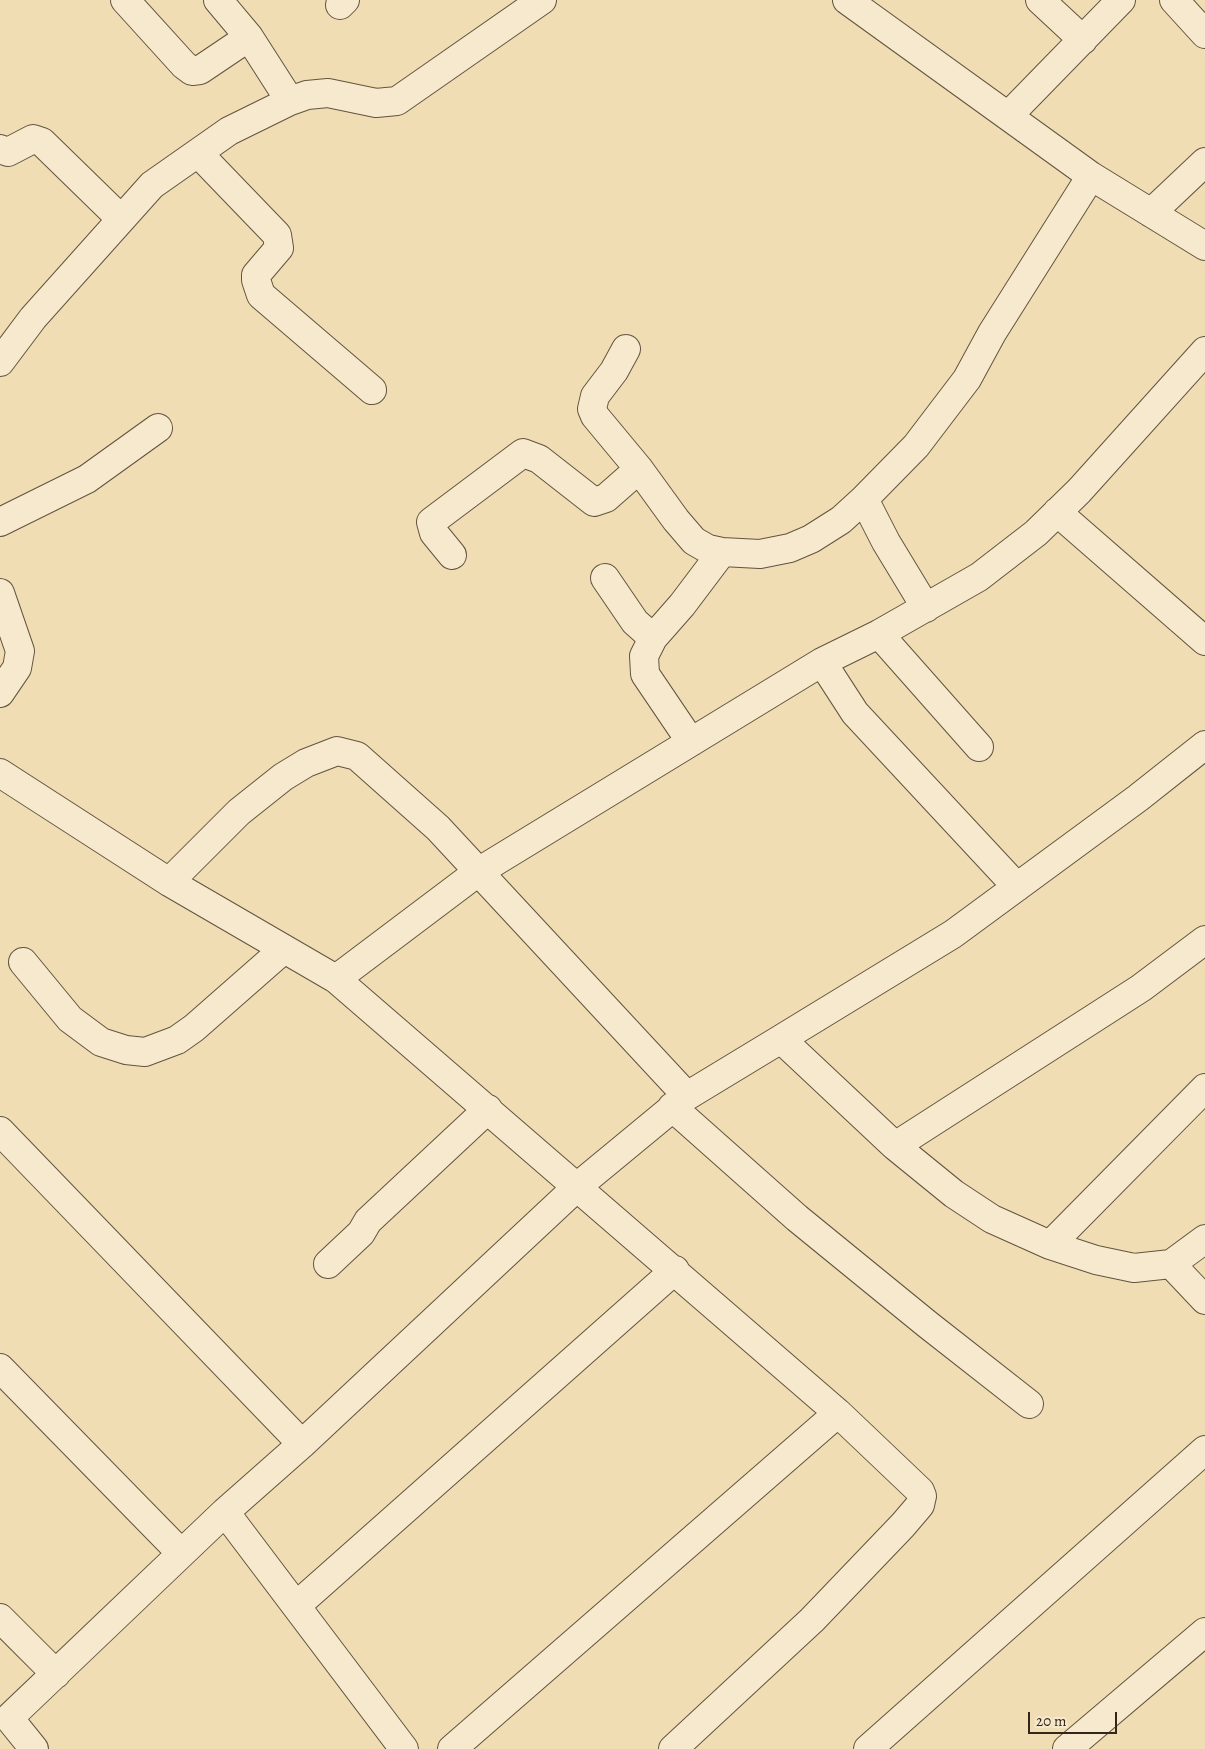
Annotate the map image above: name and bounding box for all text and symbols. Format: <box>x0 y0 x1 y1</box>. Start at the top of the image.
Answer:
scale bar <box>1030 1702 1119 1734</box>
text: 20 m <box>1036 1711 1067 1731</box>

